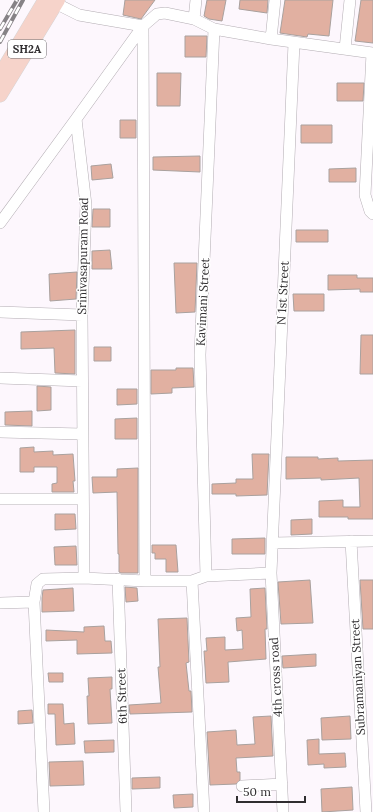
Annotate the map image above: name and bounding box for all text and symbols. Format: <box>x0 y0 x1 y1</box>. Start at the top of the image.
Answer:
road number: SH2A <box>8 40 46 58</box>
street label: Srinivasapuram Road <box>74 197 91 315</box>
street label: Kavimani Street <box>193 257 212 347</box>
street label: N 1st Street <box>273 260 292 325</box>
street label: Subramaniyan Street <box>347 618 368 736</box>
street label: 4th cross road <box>266 637 285 717</box>
street label: 6th Street <box>113 667 130 724</box>
scale bar <box>237 778 305 804</box>
text: 50 m <box>243 784 271 799</box>

